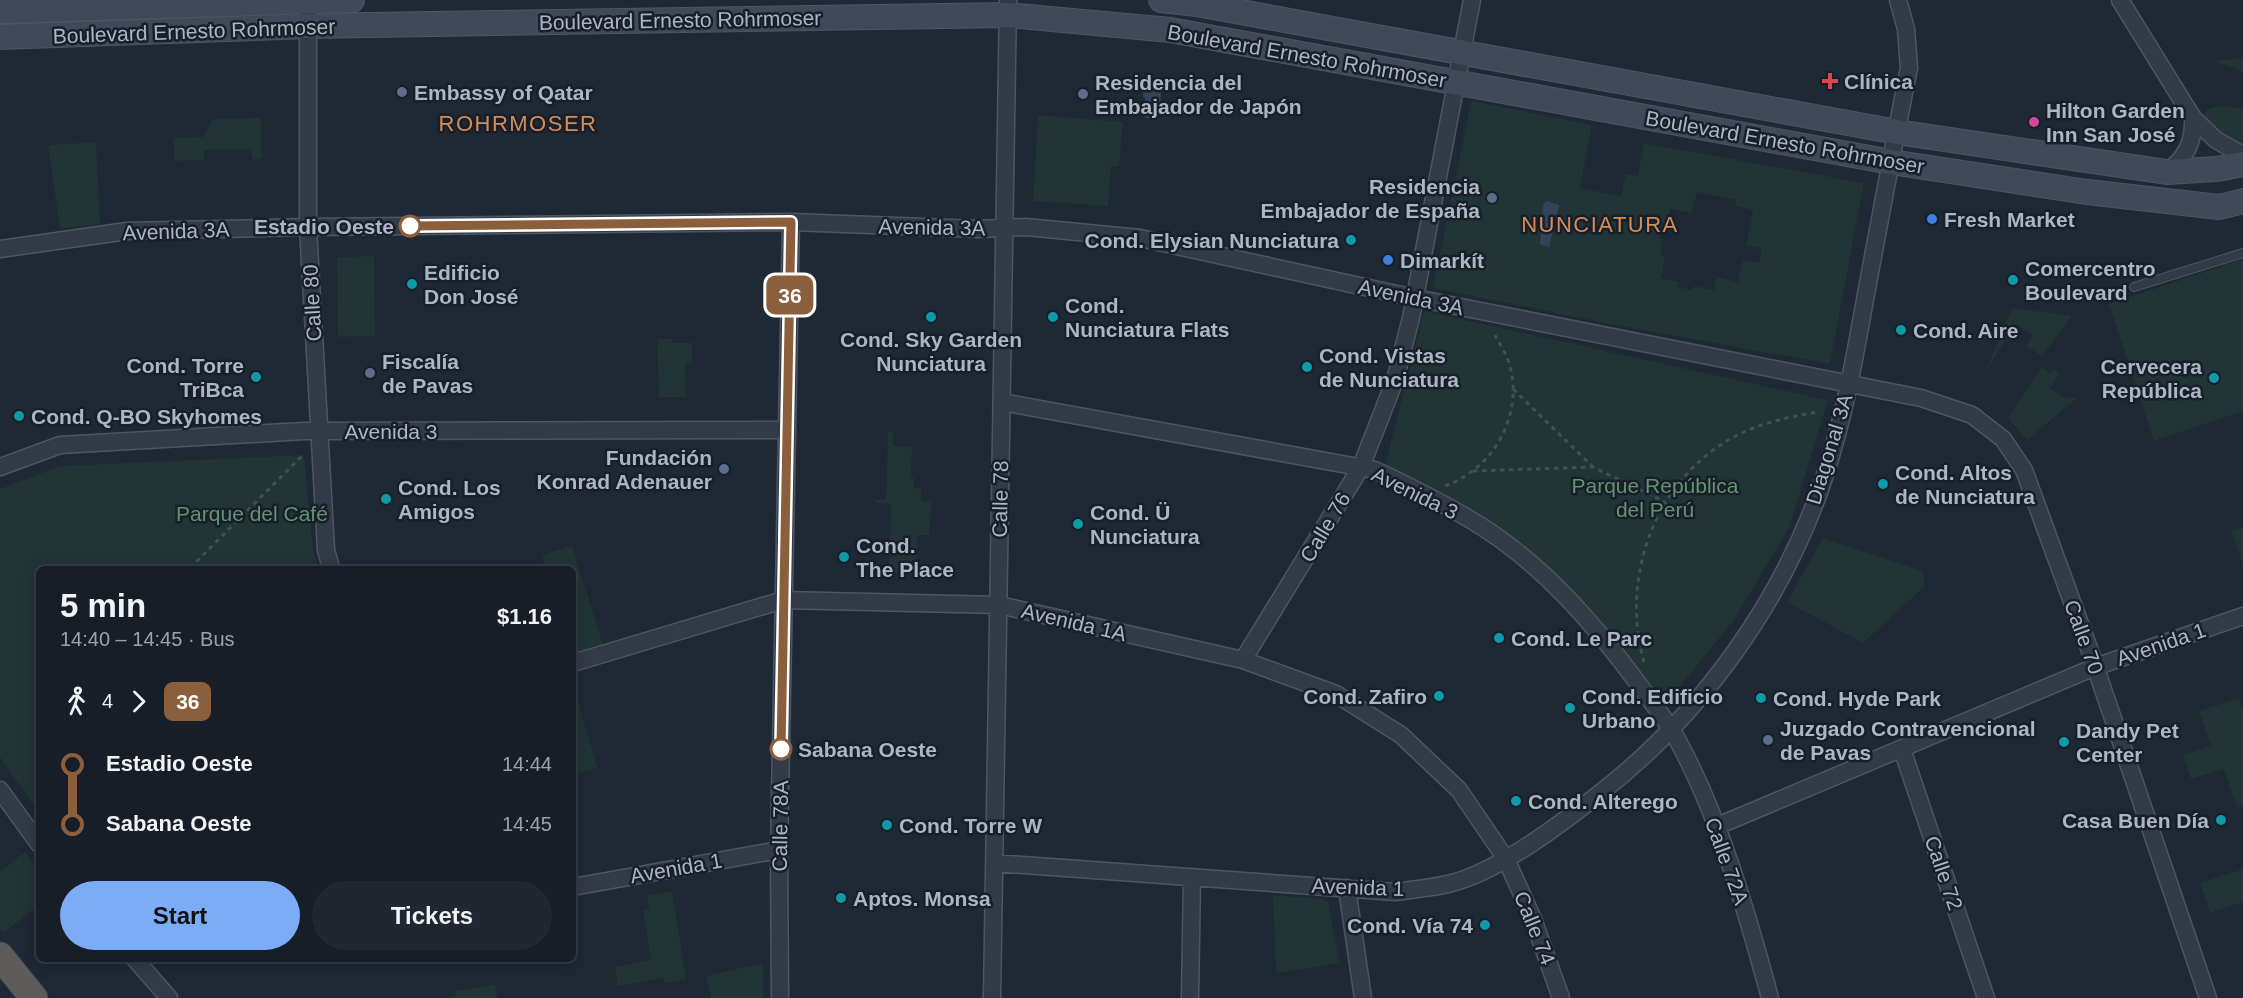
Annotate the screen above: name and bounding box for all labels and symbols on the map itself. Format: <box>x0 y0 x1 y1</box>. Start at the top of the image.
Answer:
street label: Boulevard Ernesto Rohrmoser <box>539 6 821 34</box>
street label: Boulevard Ernesto Rohrmoser <box>52 15 336 47</box>
street label: Boulevard Ernesto Rohrmoser <box>1166 20 1448 92</box>
place label: Clínica <box>1844 70 1913 93</box>
place label: Residencia del Embajador de Japón <box>1095 71 1302 118</box>
marker: Clínica <box>1821 72 1839 90</box>
place label: Embassy of Qatar <box>414 81 593 104</box>
marker: Embassy of Qatar <box>395 85 409 99</box>
marker: Residencia del Embajador de Japón <box>1076 87 1090 101</box>
place label: Hilton Garden Inn San José <box>2046 99 2185 146</box>
street label: Boulevard Ernesto Rohrmoser <box>1644 106 1926 178</box>
district label: ROHRMOSER <box>439 111 597 136</box>
marker: Hilton Garden Inn San José <box>2027 115 2041 129</box>
place label: Residencia Embajador de España <box>1261 175 1480 222</box>
marker: Residencia Embajador de España <box>1485 191 1499 205</box>
place label: Fresh Market <box>1944 208 2075 231</box>
district label: NUNCIATURA <box>1521 212 1679 237</box>
marker: Fresh Market <box>1925 212 1939 226</box>
place label: Estadio Oeste <box>254 215 394 238</box>
marker: Estadio Oeste <box>399 215 421 237</box>
street label: Avenida 3A <box>878 215 986 239</box>
street label: Avenida 3A <box>122 218 230 244</box>
place label: Cond. Elysian Nunciatura <box>1085 229 1339 252</box>
marker: Cond. Elysian Nunciatura <box>1344 233 1358 247</box>
place label: Dimarkít <box>1400 249 1484 272</box>
marker: Dimarkít <box>1381 253 1395 267</box>
place label: Comercentro Boulevard <box>2025 257 2156 304</box>
place label: Edificio Don José <box>424 261 519 308</box>
street label: Calle 80 <box>298 264 326 342</box>
marker: Comercentro Boulevard <box>2006 273 2020 287</box>
street label: Avenida 3A <box>1356 275 1466 319</box>
line badge: 36 <box>763 276 817 314</box>
marker: Edificio Don José <box>405 277 419 291</box>
place label: Cond. Nunciatura Flats <box>1065 294 1230 341</box>
marker: Cond. Sky Garden Nunciatura <box>924 310 938 324</box>
marker: Cond. Nunciatura Flats <box>1046 310 1060 324</box>
place label: Cond. Aire <box>1913 319 2018 342</box>
marker: Cond. Aire <box>1894 323 1908 337</box>
place label: Cond. Sky Garden Nunciatura <box>840 328 1022 375</box>
place label: Cond. Vistas de Nunciatura <box>1319 344 1459 391</box>
place label: Fiscalía de Pavas <box>382 350 473 397</box>
place label: Cond. Torre TriBca <box>127 354 244 401</box>
place label: Cervecera República <box>2100 355 2202 402</box>
marker: Cond. Vistas de Nunciatura <box>1300 360 1314 374</box>
marker: Fiscalía de Pavas <box>363 366 377 380</box>
marker: Cond. Torre TriBca <box>249 370 263 384</box>
marker: Cervecera República <box>2207 371 2221 385</box>
street label: Diagonal 3A <box>1801 391 1857 507</box>
place label: Cond. Q-BO Skyhomes <box>31 405 262 428</box>
marker: Cond. Q-BO Skyhomes <box>12 409 26 423</box>
street label: Avenida 3 <box>344 420 438 443</box>
place label: Fundación Konrad Adenauer <box>537 446 712 493</box>
street label: Calle 78 <box>988 460 1012 538</box>
place label: Cond. Altos de Nunciatura <box>1895 461 2035 508</box>
marker: Fundación Konrad Adenauer <box>717 462 731 476</box>
street label: Avenida 3 <box>1368 462 1462 524</box>
park label: Parque República del Perú <box>1572 474 1739 521</box>
place label: Cond. Los Amigos <box>398 476 501 523</box>
marker: Cond. Altos de Nunciatura <box>1876 477 1890 491</box>
street label: Calle 76 <box>1295 488 1355 566</box>
marker: Cond. Los Amigos <box>379 492 393 506</box>
place label: Cond. Ü Nunciatura <box>1090 501 1200 548</box>
park label: Parque del Café <box>176 502 328 525</box>
marker: Cond. Ü Nunciatura <box>1071 517 1085 531</box>
place label: Cond. The Place <box>856 534 954 581</box>
marker: Cond. The Place <box>837 550 851 564</box>
street label: Calle 70 <box>2060 597 2108 677</box>
street label: Avenida 1A <box>1019 599 1129 645</box>
street label: Avenida 1 <box>2113 618 2209 670</box>
place label: Cond. Le Parc <box>1511 627 1653 650</box>
marker: Cond. Le Parc <box>1492 631 1506 645</box>
place label: Cond. Zafiro <box>1303 685 1427 708</box>
place label: Cond. Edificio Urbano <box>1582 685 1723 732</box>
place label: Cond. Hyde Park <box>1773 687 1941 710</box>
marker: Cond. Zafiro <box>1432 689 1446 703</box>
marker: Cond. Hyde Park <box>1754 691 1768 705</box>
marker: Cond. Edificio Urbano <box>1563 701 1577 715</box>
place label: Juzgado Contravencional de Pavas <box>1780 717 2036 764</box>
place label: Dandy Pet Center <box>2076 719 2179 766</box>
marker: Juzgado Contravencional de Pavas <box>1761 733 1775 747</box>
marker: Dandy Pet Center <box>2057 735 2071 749</box>
marker: Sabana Oeste <box>770 738 792 760</box>
place label: Sabana Oeste <box>798 738 937 761</box>
street label: Calle 78A <box>768 780 792 872</box>
place label: Cond. Alterego <box>1528 790 1678 813</box>
marker: Cond. Alterego <box>1509 794 1523 808</box>
place label: Casa Buen Día <box>2062 809 2209 832</box>
marker: Casa Buen Día <box>2214 813 2228 827</box>
place label: Cond. Torre W <box>899 814 1042 837</box>
street label: Calle 72A <box>1701 814 1753 908</box>
marker: Cond. Torre W <box>880 818 894 832</box>
street label: Calle 72 <box>1921 833 1967 913</box>
street label: Avenida 1 <box>628 849 724 887</box>
street label: Avenida 1 <box>1311 874 1405 900</box>
place label: Aptos. Monsa <box>853 887 991 910</box>
street label: Calle 74 <box>1510 888 1560 968</box>
marker: Aptos. Monsa <box>834 891 848 905</box>
place label: Cond. Vía 74 <box>1347 914 1473 937</box>
marker: Cond. Vía 74 <box>1478 918 1492 932</box>

